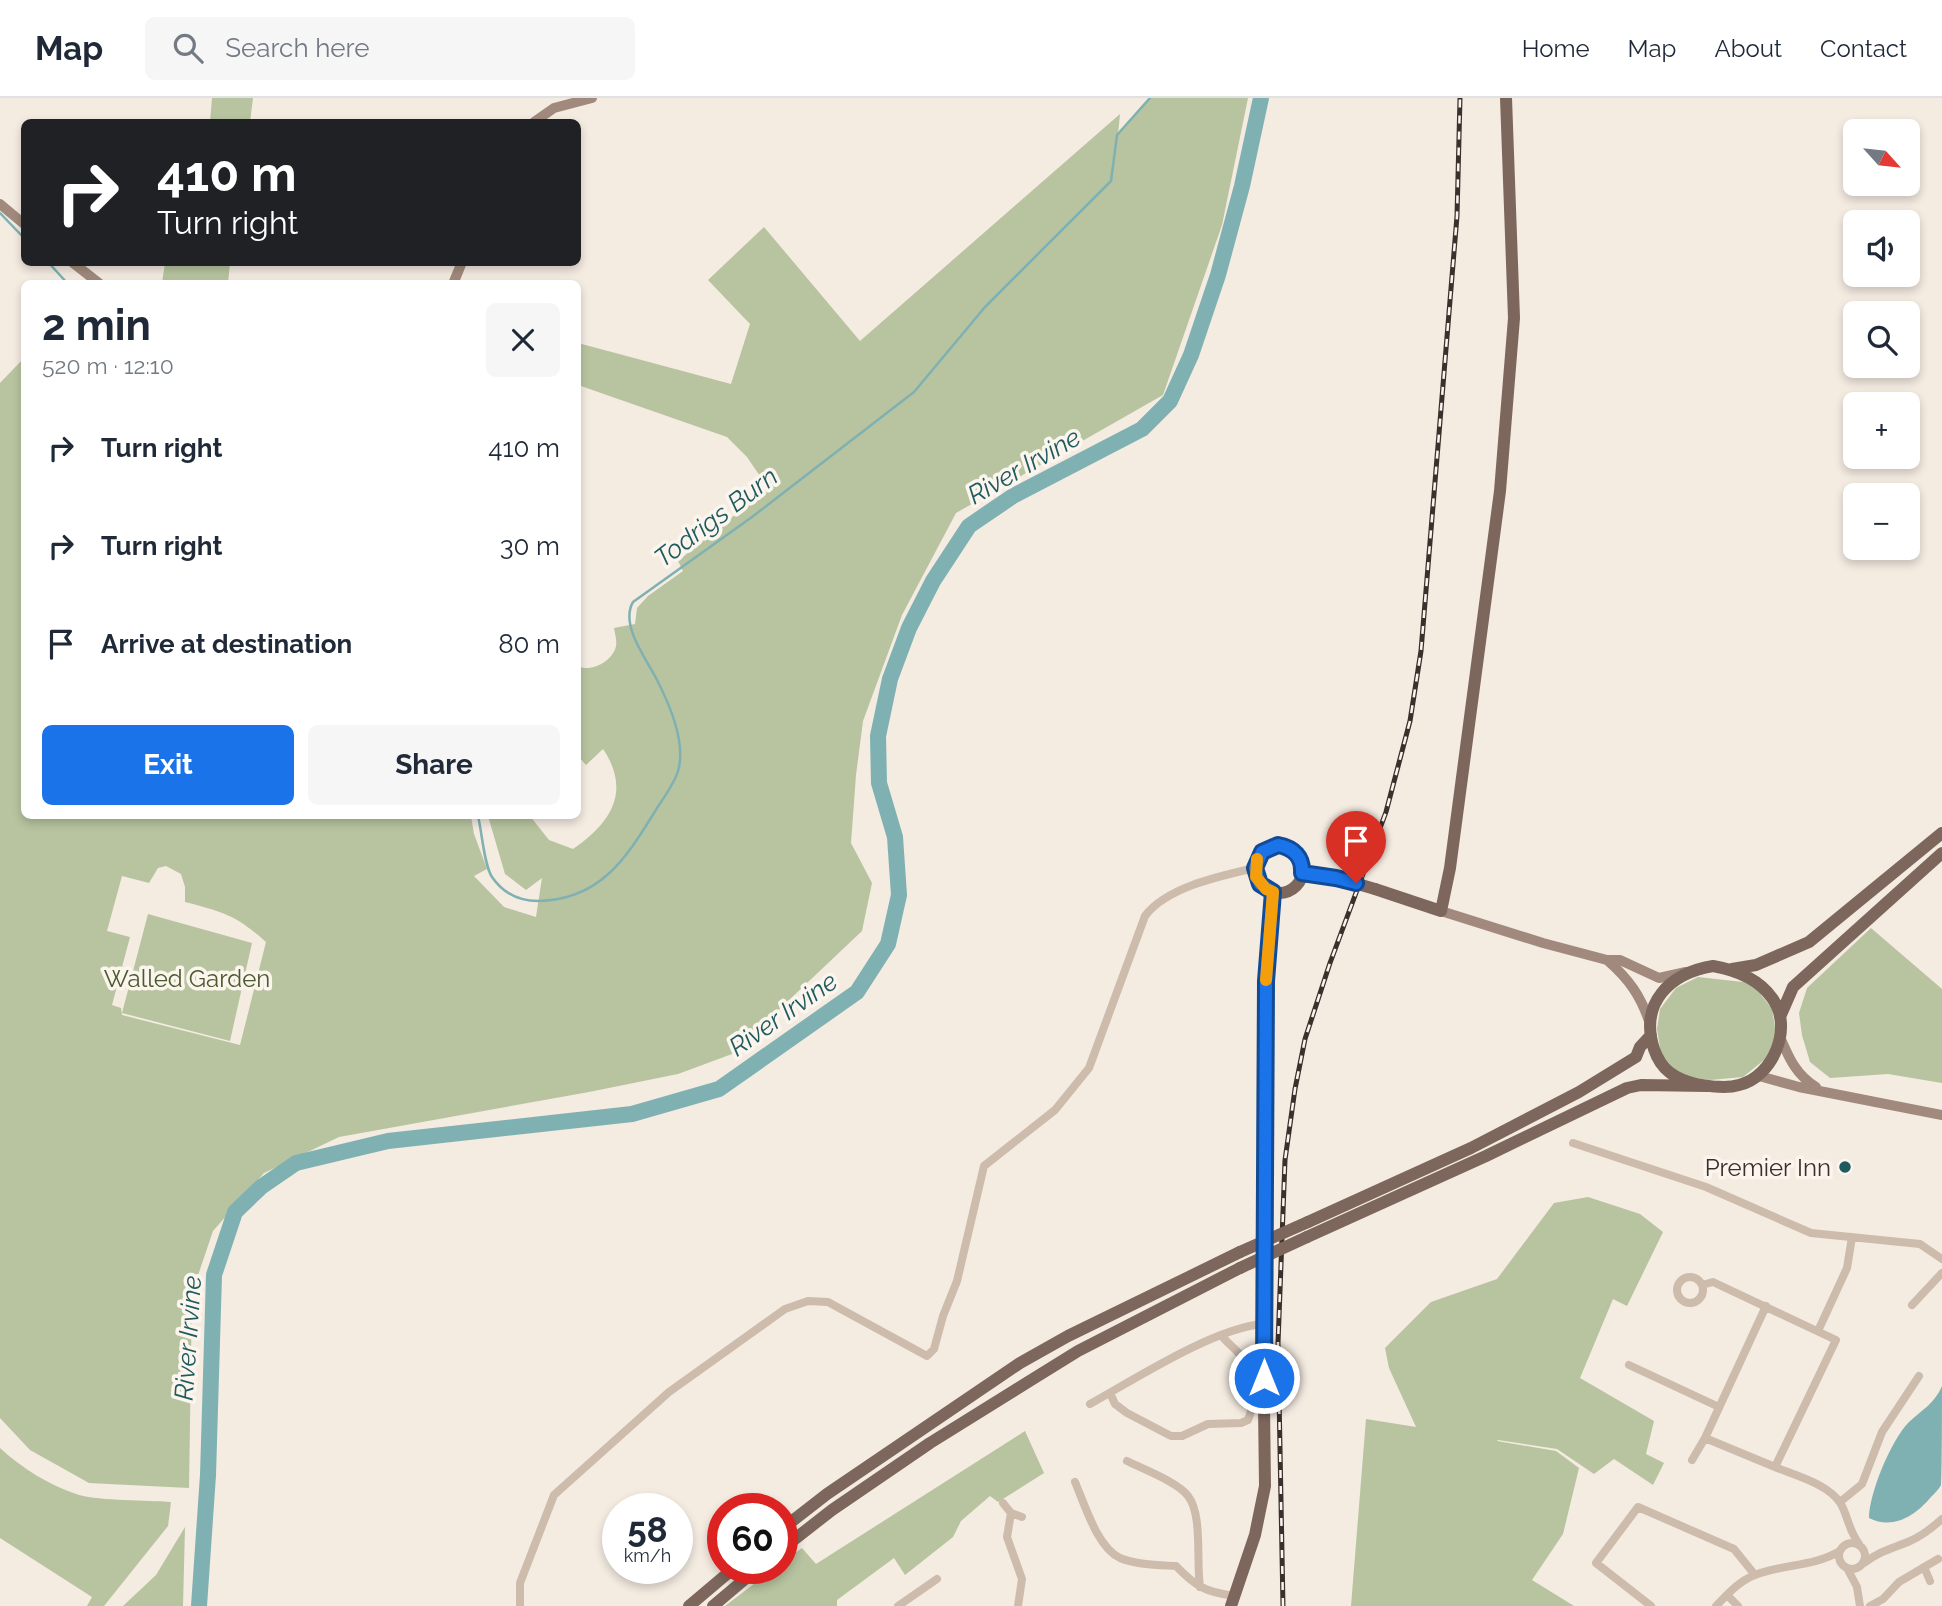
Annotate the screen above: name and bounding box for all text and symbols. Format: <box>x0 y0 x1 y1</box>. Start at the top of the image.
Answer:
search box <box>145 17 635 80</box>
text: Map <box>35 29 103 68</box>
icon: search <box>169 29 207 67</box>
text: Search here <box>225 33 370 63</box>
text: Home <box>1522 34 1590 63</box>
text: Map <box>1628 34 1676 63</box>
text: About <box>1714 34 1782 63</box>
text: Contact <box>1820 34 1907 63</box>
north arrow <box>1843 119 1920 196</box>
map controls <box>1843 119 1920 560</box>
text: 410 m <box>157 145 297 202</box>
icon: right <box>42 147 133 238</box>
text: Turn right <box>157 204 298 241</box>
button: sound <box>1843 210 1920 287</box>
text: 2 min <box>42 301 151 350</box>
button: search <box>1843 301 1920 378</box>
button: close <box>486 303 560 377</box>
text: 520 m · 12:10 <box>42 352 174 379</box>
button: + <box>1843 392 1920 469</box>
water label: River Irvine <box>962 422 1086 510</box>
icon: right <box>42 429 80 467</box>
text: Turn right <box>101 433 222 463</box>
text: 410 m <box>488 433 560 463</box>
water label: Todrigs Burn <box>649 461 783 573</box>
button: − <box>1843 483 1920 560</box>
icon: right <box>42 527 80 565</box>
text: Turn right <box>101 531 222 561</box>
text: 30 m <box>500 531 560 561</box>
icon: arrive <box>42 625 80 663</box>
text: Arrive at destination <box>101 629 352 659</box>
text: 80 m <box>498 629 560 659</box>
button: Exit <box>42 725 294 805</box>
button: Share <box>308 725 560 805</box>
pin <box>1326 811 1386 883</box>
icon: arrive <box>1337 822 1375 860</box>
park label: Walled Garden <box>104 964 270 993</box>
water label: River Irvine <box>723 966 843 1062</box>
place label: Premier Inn <box>1705 1153 1831 1182</box>
marker: Premier Inn <box>1837 1159 1853 1175</box>
water label: River Irvine <box>169 1274 207 1401</box>
position arrow <box>1227 1341 1301 1415</box>
speed limit sign: 60 <box>707 1493 798 1584</box>
text: 58 <box>627 1509 668 1550</box>
text: km/h <box>624 1545 671 1566</box>

